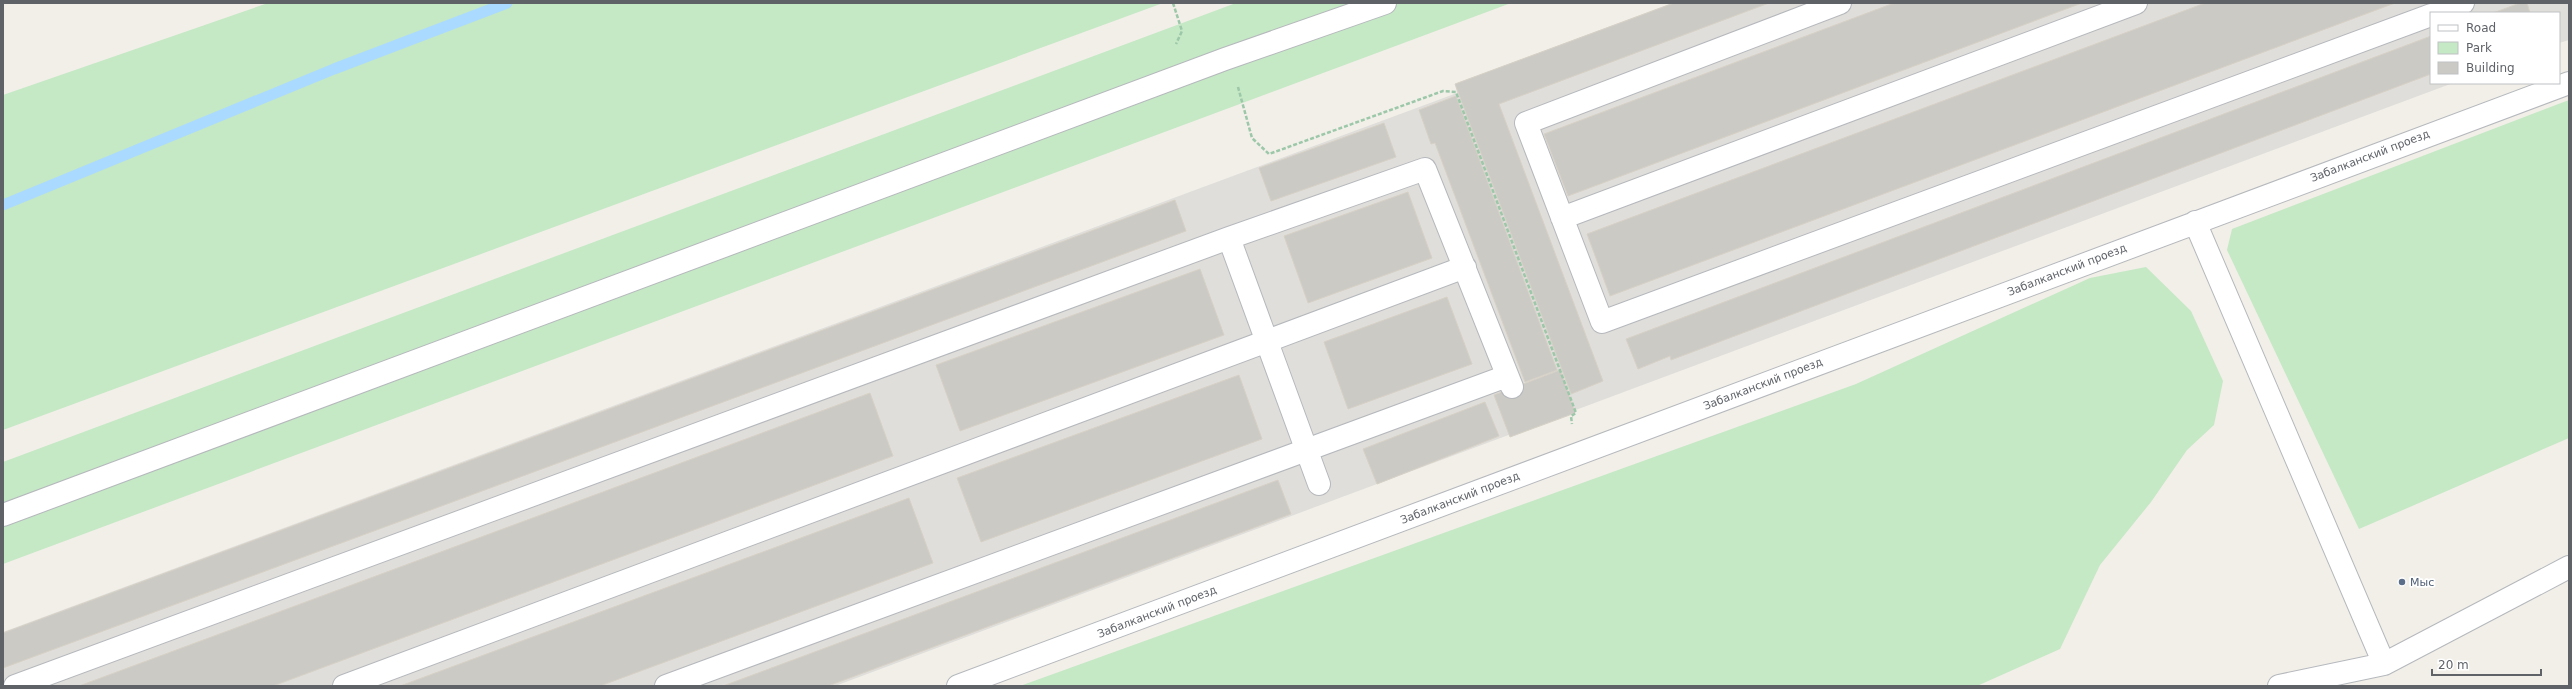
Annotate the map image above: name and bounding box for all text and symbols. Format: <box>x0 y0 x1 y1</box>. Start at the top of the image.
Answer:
legend <box>2430 12 2560 84</box>
text: Road <box>2466 21 2496 35</box>
text: Park <box>2466 41 2492 55</box>
text: Building <box>2466 61 2515 75</box>
street label: Забалканский проезд <box>2309 127 2432 185</box>
street label: Забалканский проезд <box>2006 241 2129 299</box>
street label: Забалканский проезд <box>1702 355 1825 413</box>
street label: Забалканский проезд <box>1399 469 1522 527</box>
place label: Мыс <box>2410 576 2434 589</box>
marker: Мыс <box>2397 577 2407 587</box>
street label: Забалканский проезд <box>1096 583 1219 641</box>
scale bar <box>2432 651 2541 677</box>
text: 20 m <box>2438 658 2469 672</box>

